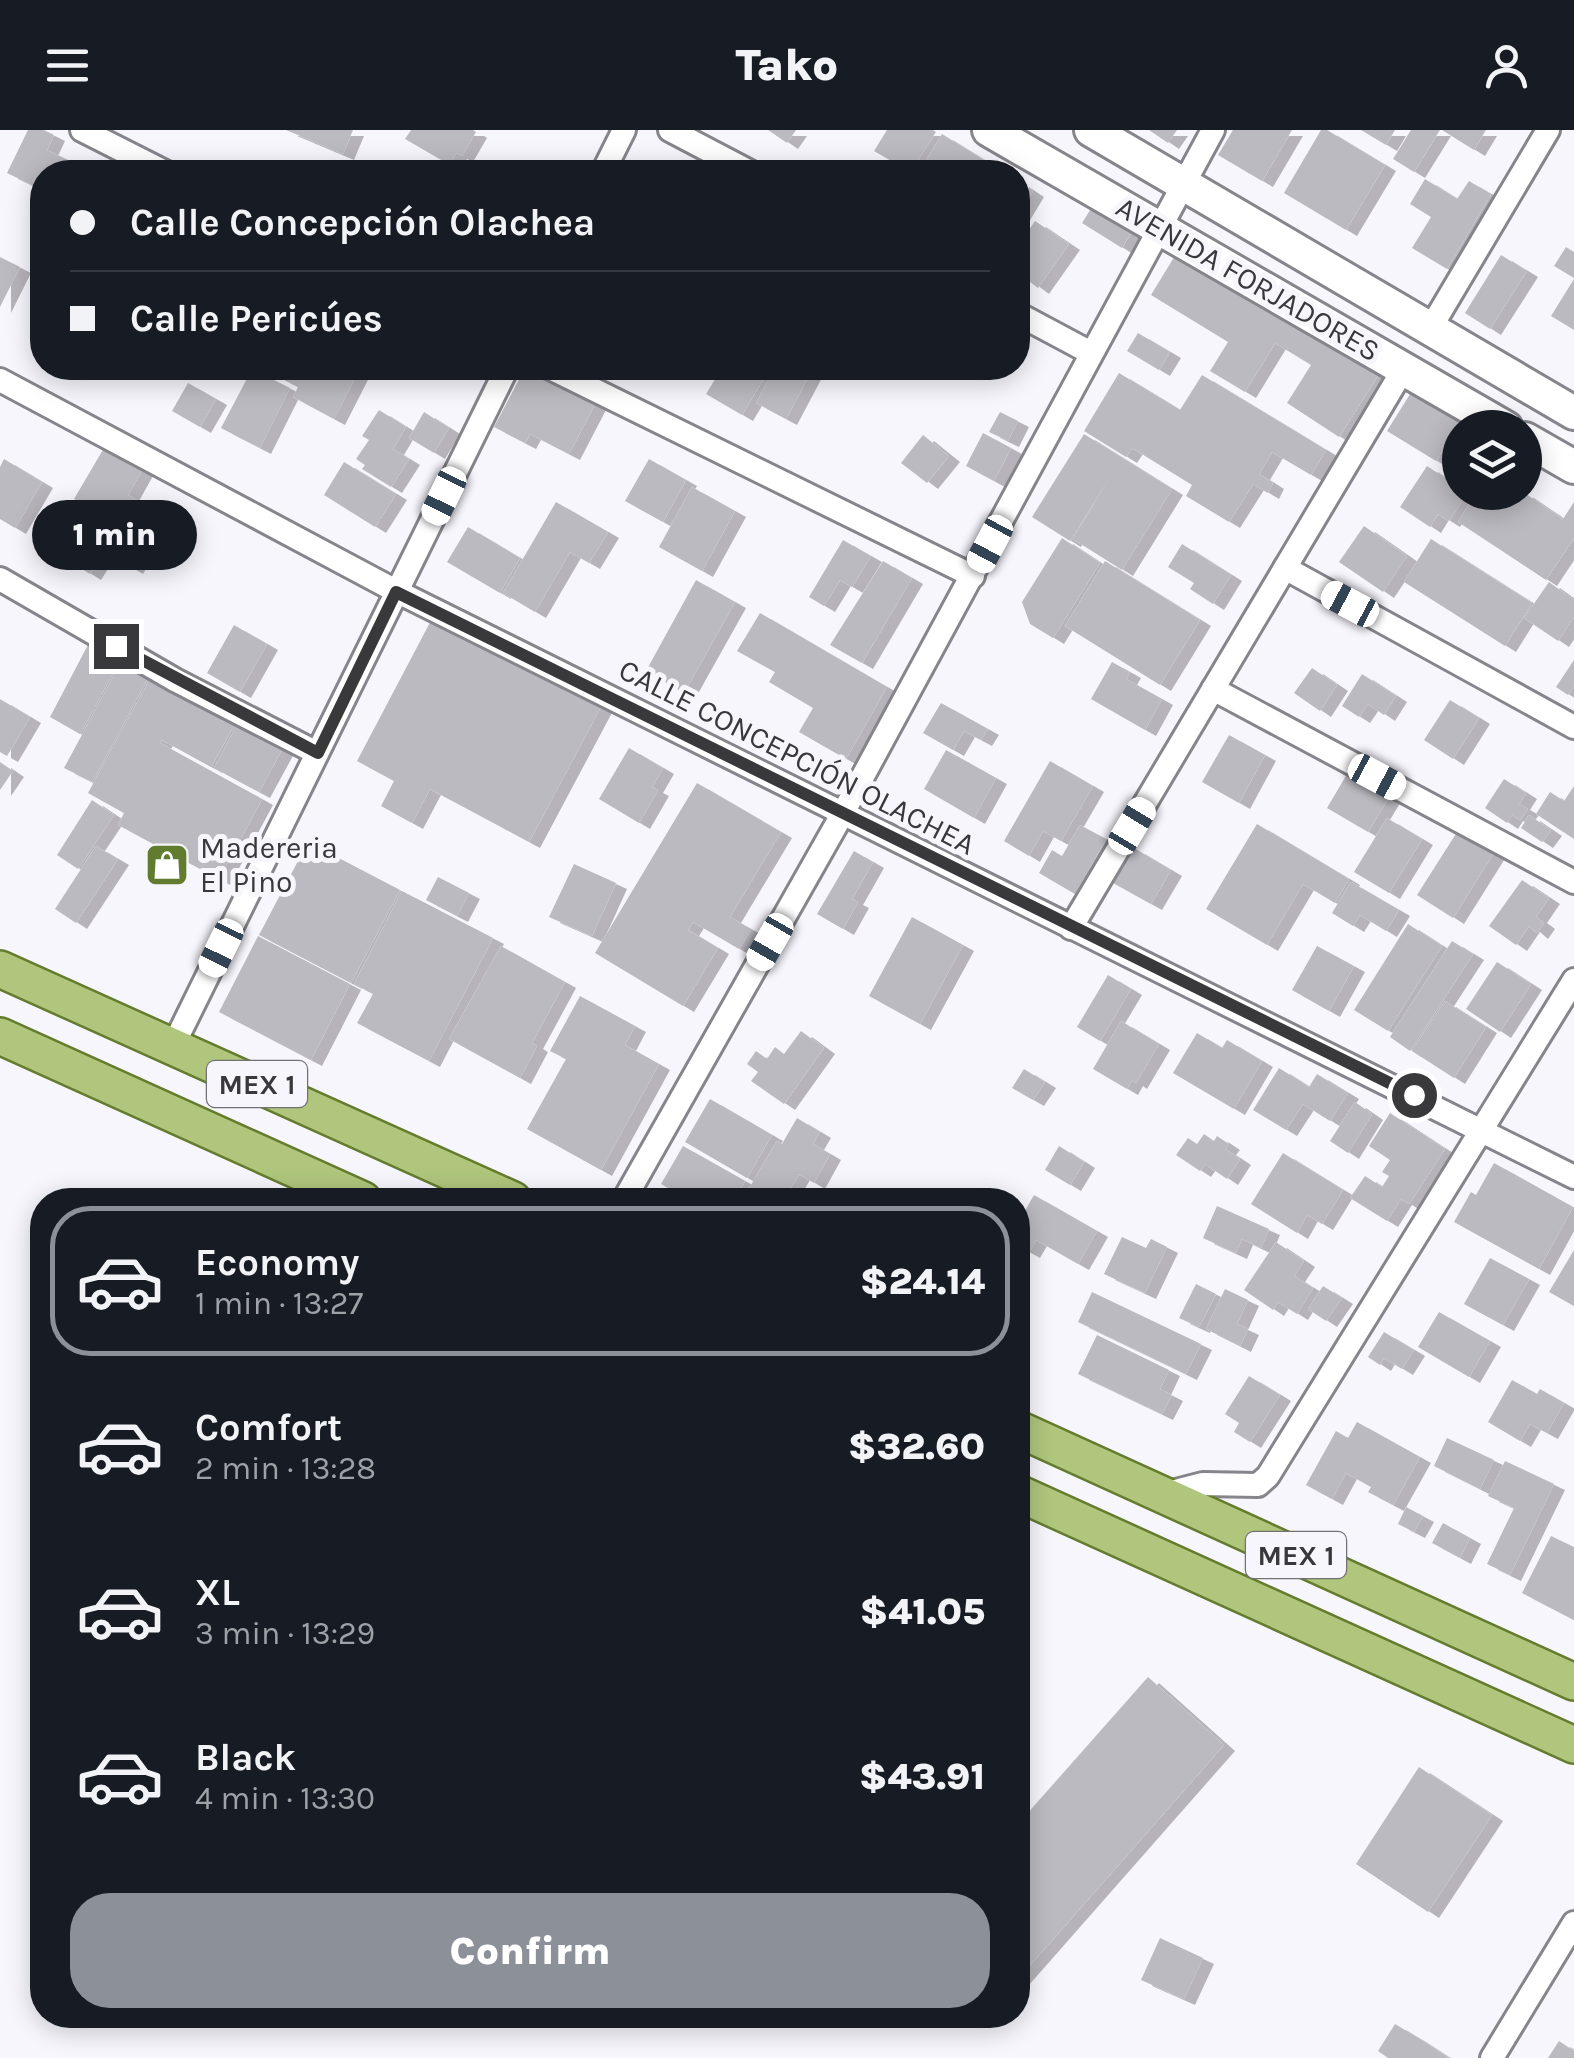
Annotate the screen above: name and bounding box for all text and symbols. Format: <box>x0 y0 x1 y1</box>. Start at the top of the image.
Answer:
icon: menu <box>40 38 95 93</box>
icon: person <box>1479 38 1534 93</box>
text: Tako <box>735 39 839 91</box>
street label: AVENIDA FORJADORES <box>1110 189 1386 369</box>
text: Calle Concepción Olachea <box>130 200 595 245</box>
text: Calle Pericúes <box>130 296 383 341</box>
map controls <box>1442 410 1542 510</box>
button: layers <box>1442 410 1542 510</box>
car <box>417 462 471 530</box>
callout: 1 min <box>34 501 198 571</box>
car <box>963 510 1017 578</box>
text: 1 min <box>73 516 156 553</box>
car <box>1316 577 1384 631</box>
route end <box>94 624 139 669</box>
street label: CALLE CONCEPCIÓN OLACHEA <box>613 651 981 863</box>
car <box>1343 750 1411 804</box>
car <box>1104 793 1160 859</box>
place label: Madereria El Pino <box>200 830 338 900</box>
shop icon: Madereria El Pino <box>144 842 190 888</box>
car <box>742 909 798 975</box>
car <box>194 914 248 982</box>
road number: MEX 1 <box>207 1061 307 1107</box>
route start <box>1392 1073 1437 1118</box>
icon: car <box>75 1236 165 1326</box>
text: Economy <box>195 1240 359 1285</box>
text: $24.14 <box>860 1259 985 1304</box>
text: 1 min · 13:27 <box>195 1285 363 1322</box>
icon: car <box>75 1401 165 1491</box>
text: Comfort <box>195 1405 342 1450</box>
text: $32.60 <box>848 1424 985 1469</box>
text: 2 min · 13:28 <box>195 1450 376 1487</box>
road number: MEX 1 <box>1246 1532 1346 1578</box>
icon: car <box>75 1566 165 1656</box>
text: XL <box>195 1570 240 1615</box>
text: $41.05 <box>860 1589 985 1634</box>
text: 3 min · 13:29 <box>195 1615 375 1652</box>
icon: car <box>75 1731 165 1821</box>
text: Black <box>195 1735 296 1780</box>
text: $43.91 <box>859 1754 985 1799</box>
text: 4 min · 13:30 <box>195 1780 375 1817</box>
button: Confirm <box>70 1893 990 2008</box>

